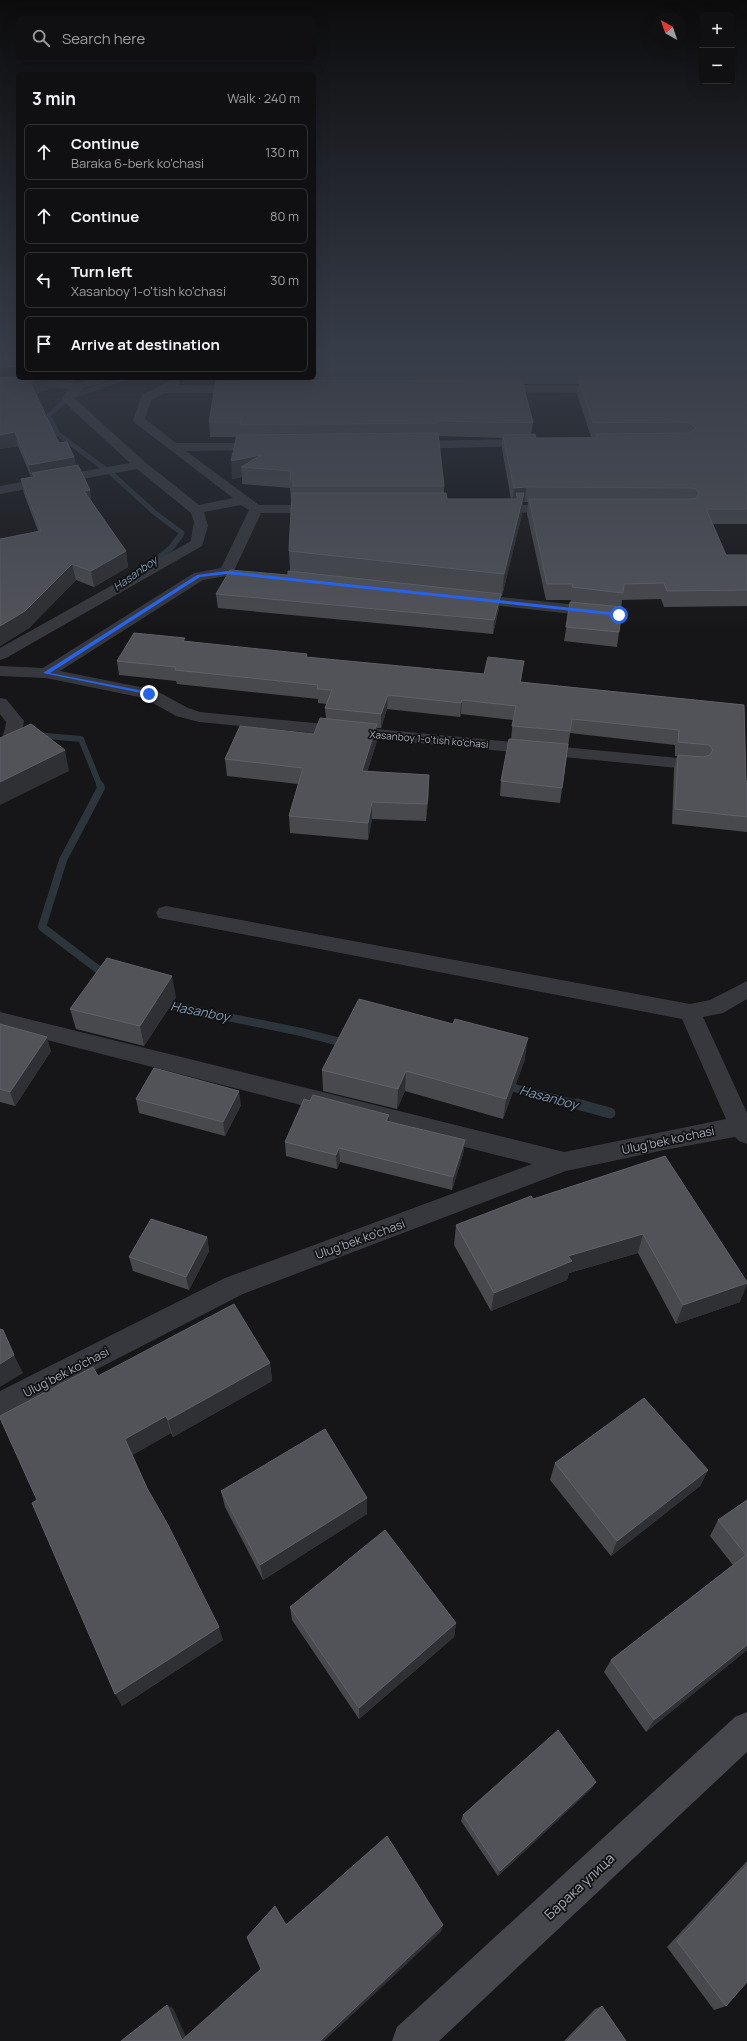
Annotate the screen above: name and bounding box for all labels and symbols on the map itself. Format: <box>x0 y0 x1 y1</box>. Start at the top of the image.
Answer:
north arrow <box>651 12 687 48</box>
water label: Hasanboy <box>110 551 162 594</box>
route start <box>610 606 628 624</box>
route end <box>140 685 158 703</box>
street label: Xasanboy 1-o'tish ko'chasi <box>369 727 489 751</box>
water label: Hasanboy <box>169 996 233 1026</box>
water label: Hasanboy <box>518 1081 582 1114</box>
street label: Ulug'bek ko'chasi <box>620 1122 716 1158</box>
street label: Ulug'bek ko'chasi <box>313 1215 407 1263</box>
street label: Ulug'bek ko'chasi <box>20 1343 112 1401</box>
street label: Барака улица <box>540 1849 618 1923</box>

